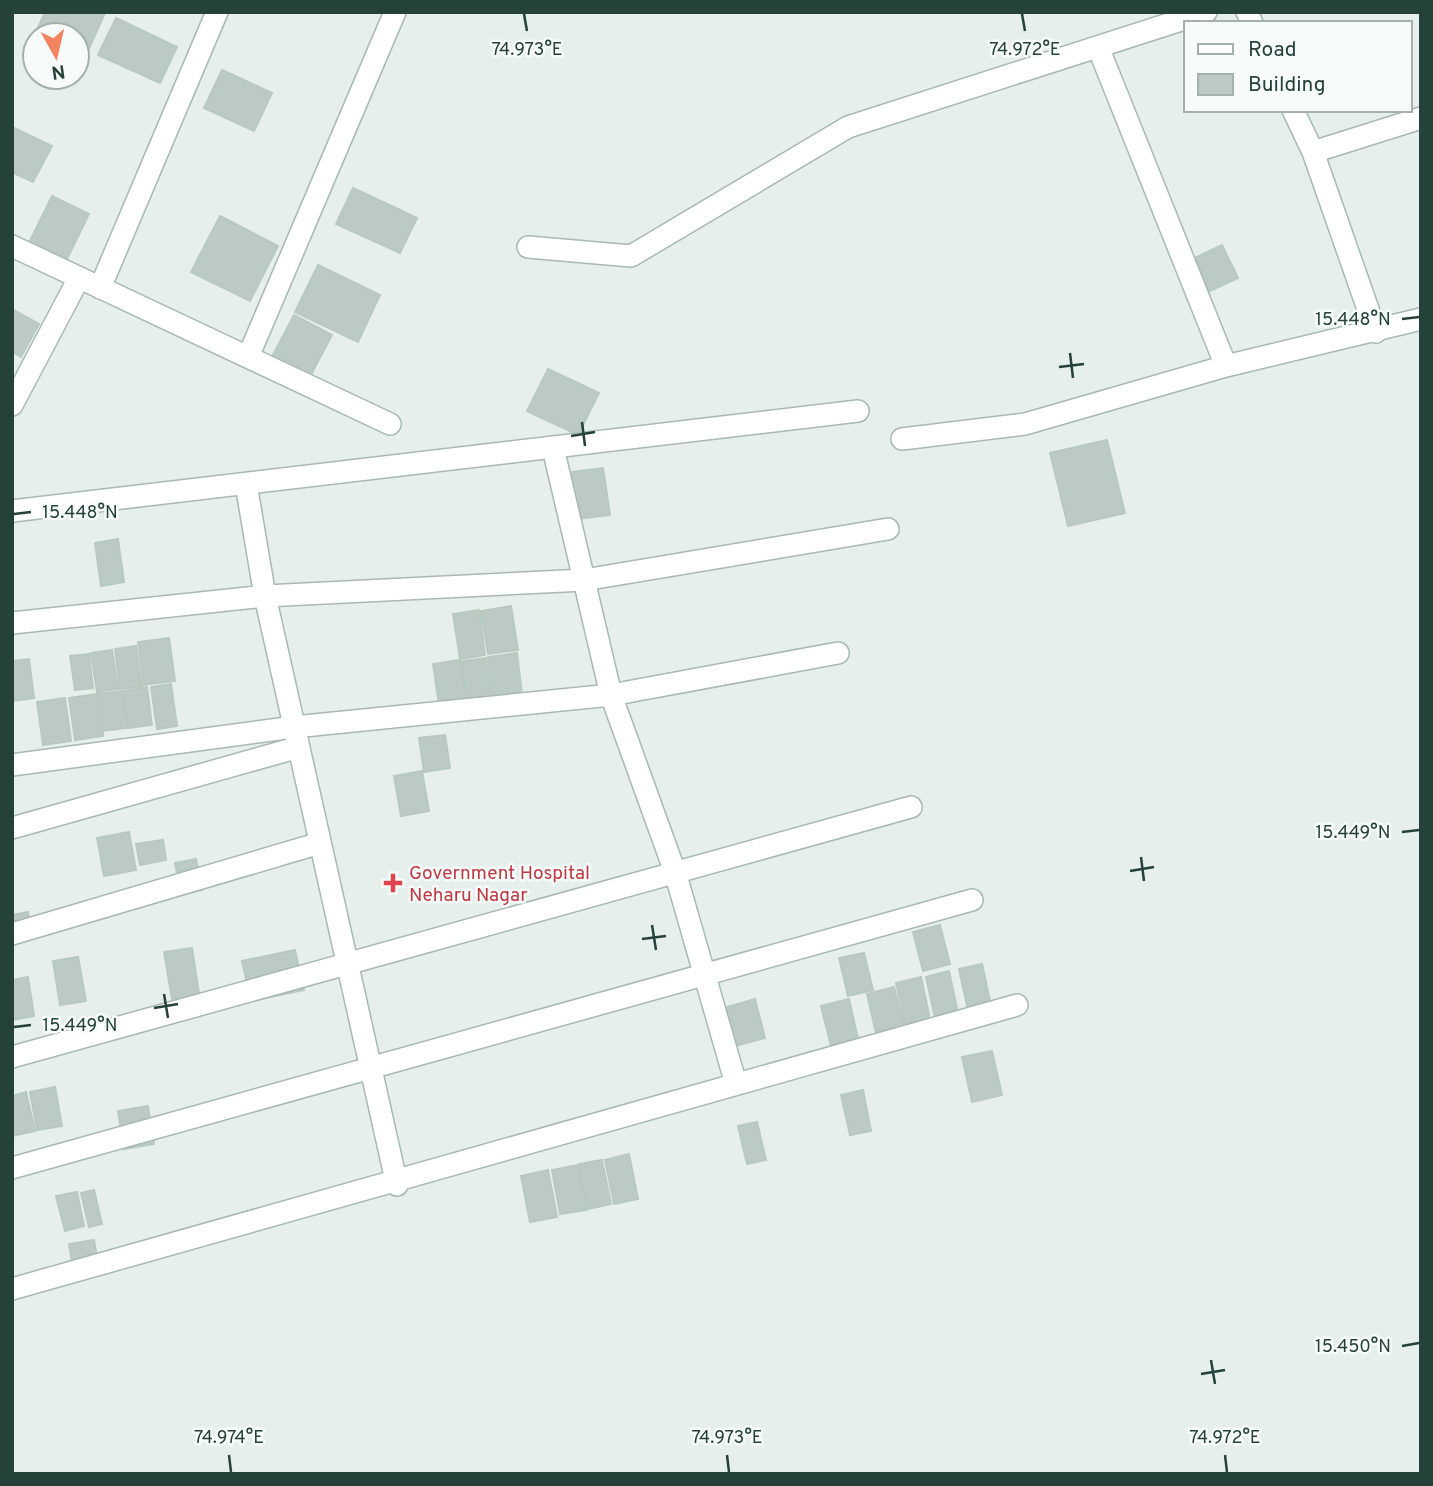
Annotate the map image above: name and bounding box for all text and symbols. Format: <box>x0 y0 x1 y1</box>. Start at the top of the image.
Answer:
north arrow <box>21 21 91 91</box>
legend <box>1184 21 1412 112</box>
text: Road <box>1248 37 1297 64</box>
text: 74.973°E <box>491 39 563 62</box>
text: 74.972°E <box>989 39 1061 62</box>
text: N <box>50 58 67 84</box>
text: Building <box>1248 72 1326 99</box>
text: 15.448°N <box>1315 309 1391 332</box>
text: 15.448°N <box>42 502 118 525</box>
text: 15.449°N <box>1316 822 1390 845</box>
place label: Government Hospital Neharu Nagar <box>409 862 590 908</box>
marker: Government Hospital Neharu Nagar <box>383 873 403 893</box>
text: 15.449°N <box>43 1015 117 1038</box>
text: 15.450°N <box>1315 1336 1391 1359</box>
text: 74.974°E <box>194 1427 264 1450</box>
text: 74.973°E <box>691 1427 763 1450</box>
text: 74.972°E <box>1189 1427 1261 1450</box>

